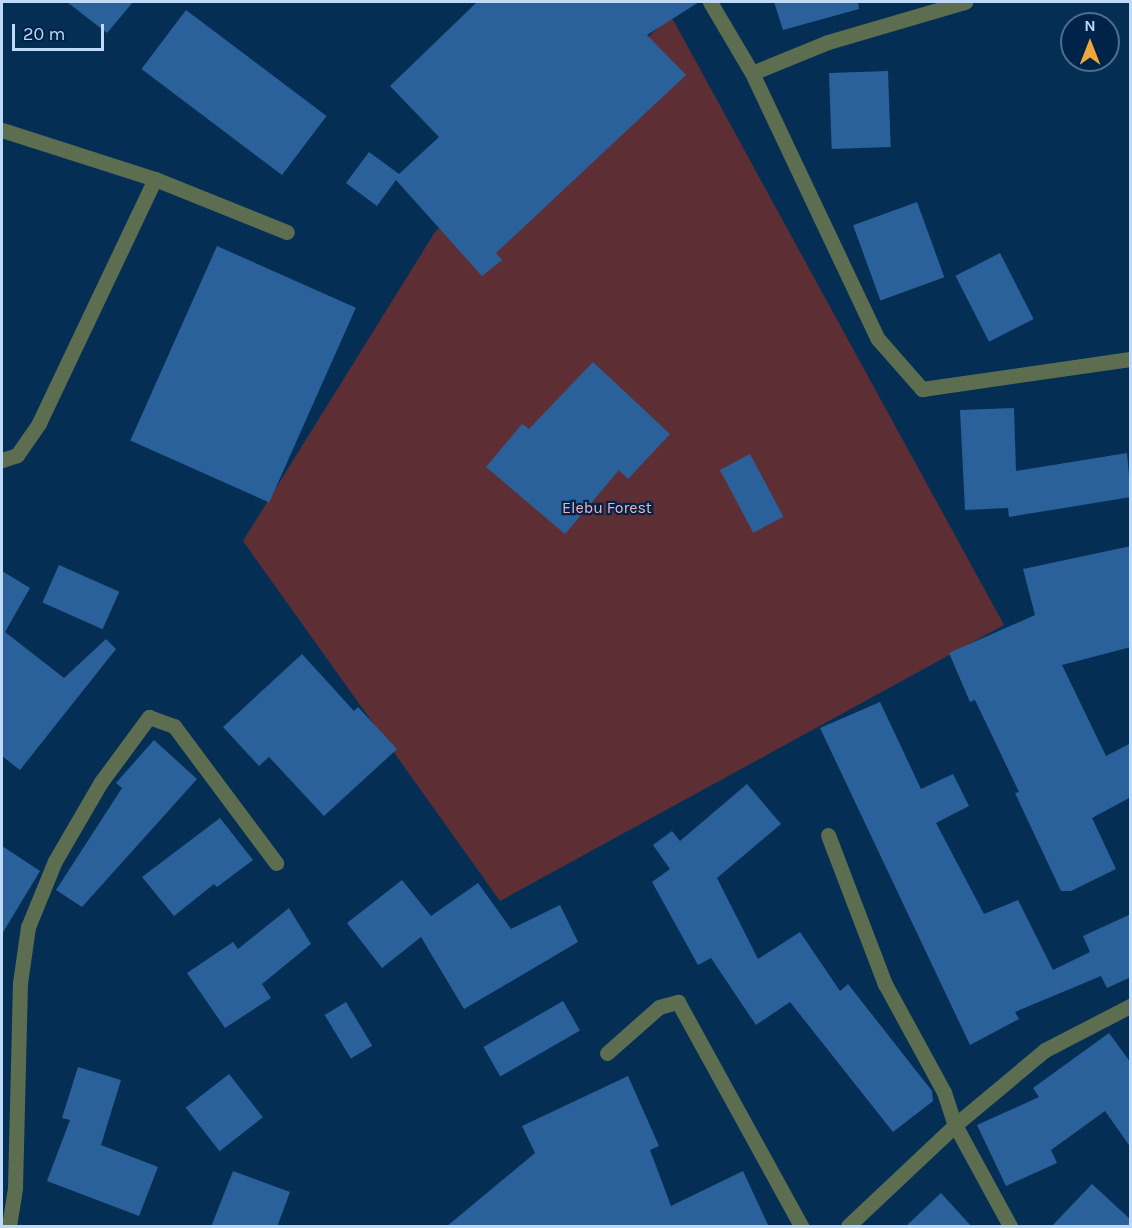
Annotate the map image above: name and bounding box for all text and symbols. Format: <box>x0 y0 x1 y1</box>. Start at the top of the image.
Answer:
scale bar <box>15 12 106 50</box>
north arrow <box>1060 12 1120 72</box>
text: N <box>1084 16 1096 35</box>
text: 20 m <box>23 23 65 45</box>
park label: Elebu Forest <box>562 498 652 518</box>

